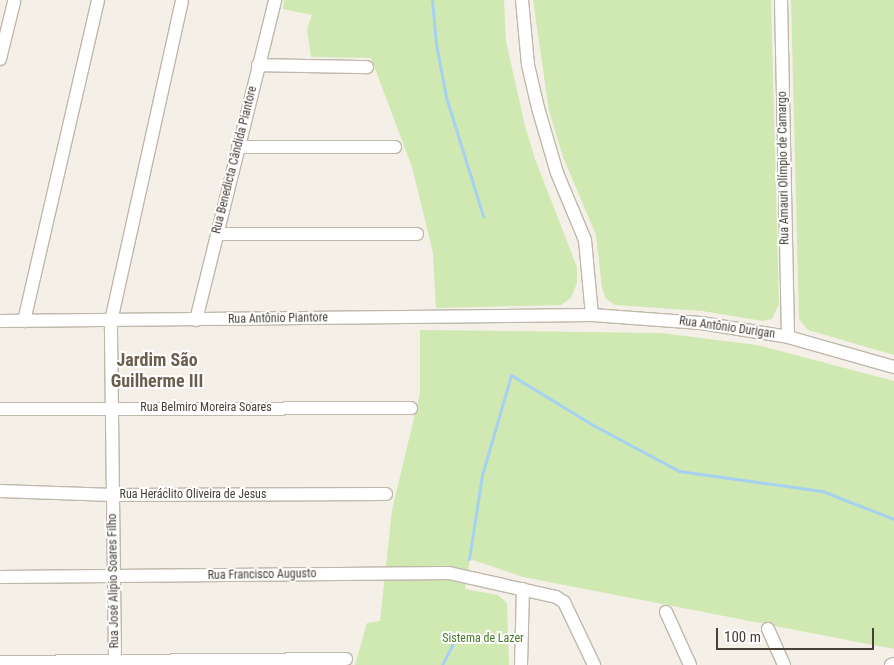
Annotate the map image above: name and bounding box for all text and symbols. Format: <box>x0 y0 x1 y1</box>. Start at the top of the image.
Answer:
street label: Rua Benedicta Cândida Piantore <box>210 85 260 235</box>
street label: Rua Amauri Olímpio de Camargo <box>775 91 793 245</box>
street label: Rua Antônio Piantore <box>228 311 328 327</box>
street label: Rua Antônio Durigan <box>678 314 776 342</box>
district label: Jardim São Guilherme III <box>111 350 203 392</box>
street label: Rua Belmiro Moreira Soares <box>140 401 272 415</box>
street label: Rua Heráclito Oliveira de Jesus <box>120 488 266 502</box>
street label: Rua José Alipio Soares Filho <box>106 514 122 648</box>
street label: Rua Francisco Augusto <box>208 567 316 583</box>
scale bar <box>719 618 876 650</box>
text: 100 m <box>724 628 761 646</box>
park label: Sistema de Lazer <box>442 632 524 646</box>

